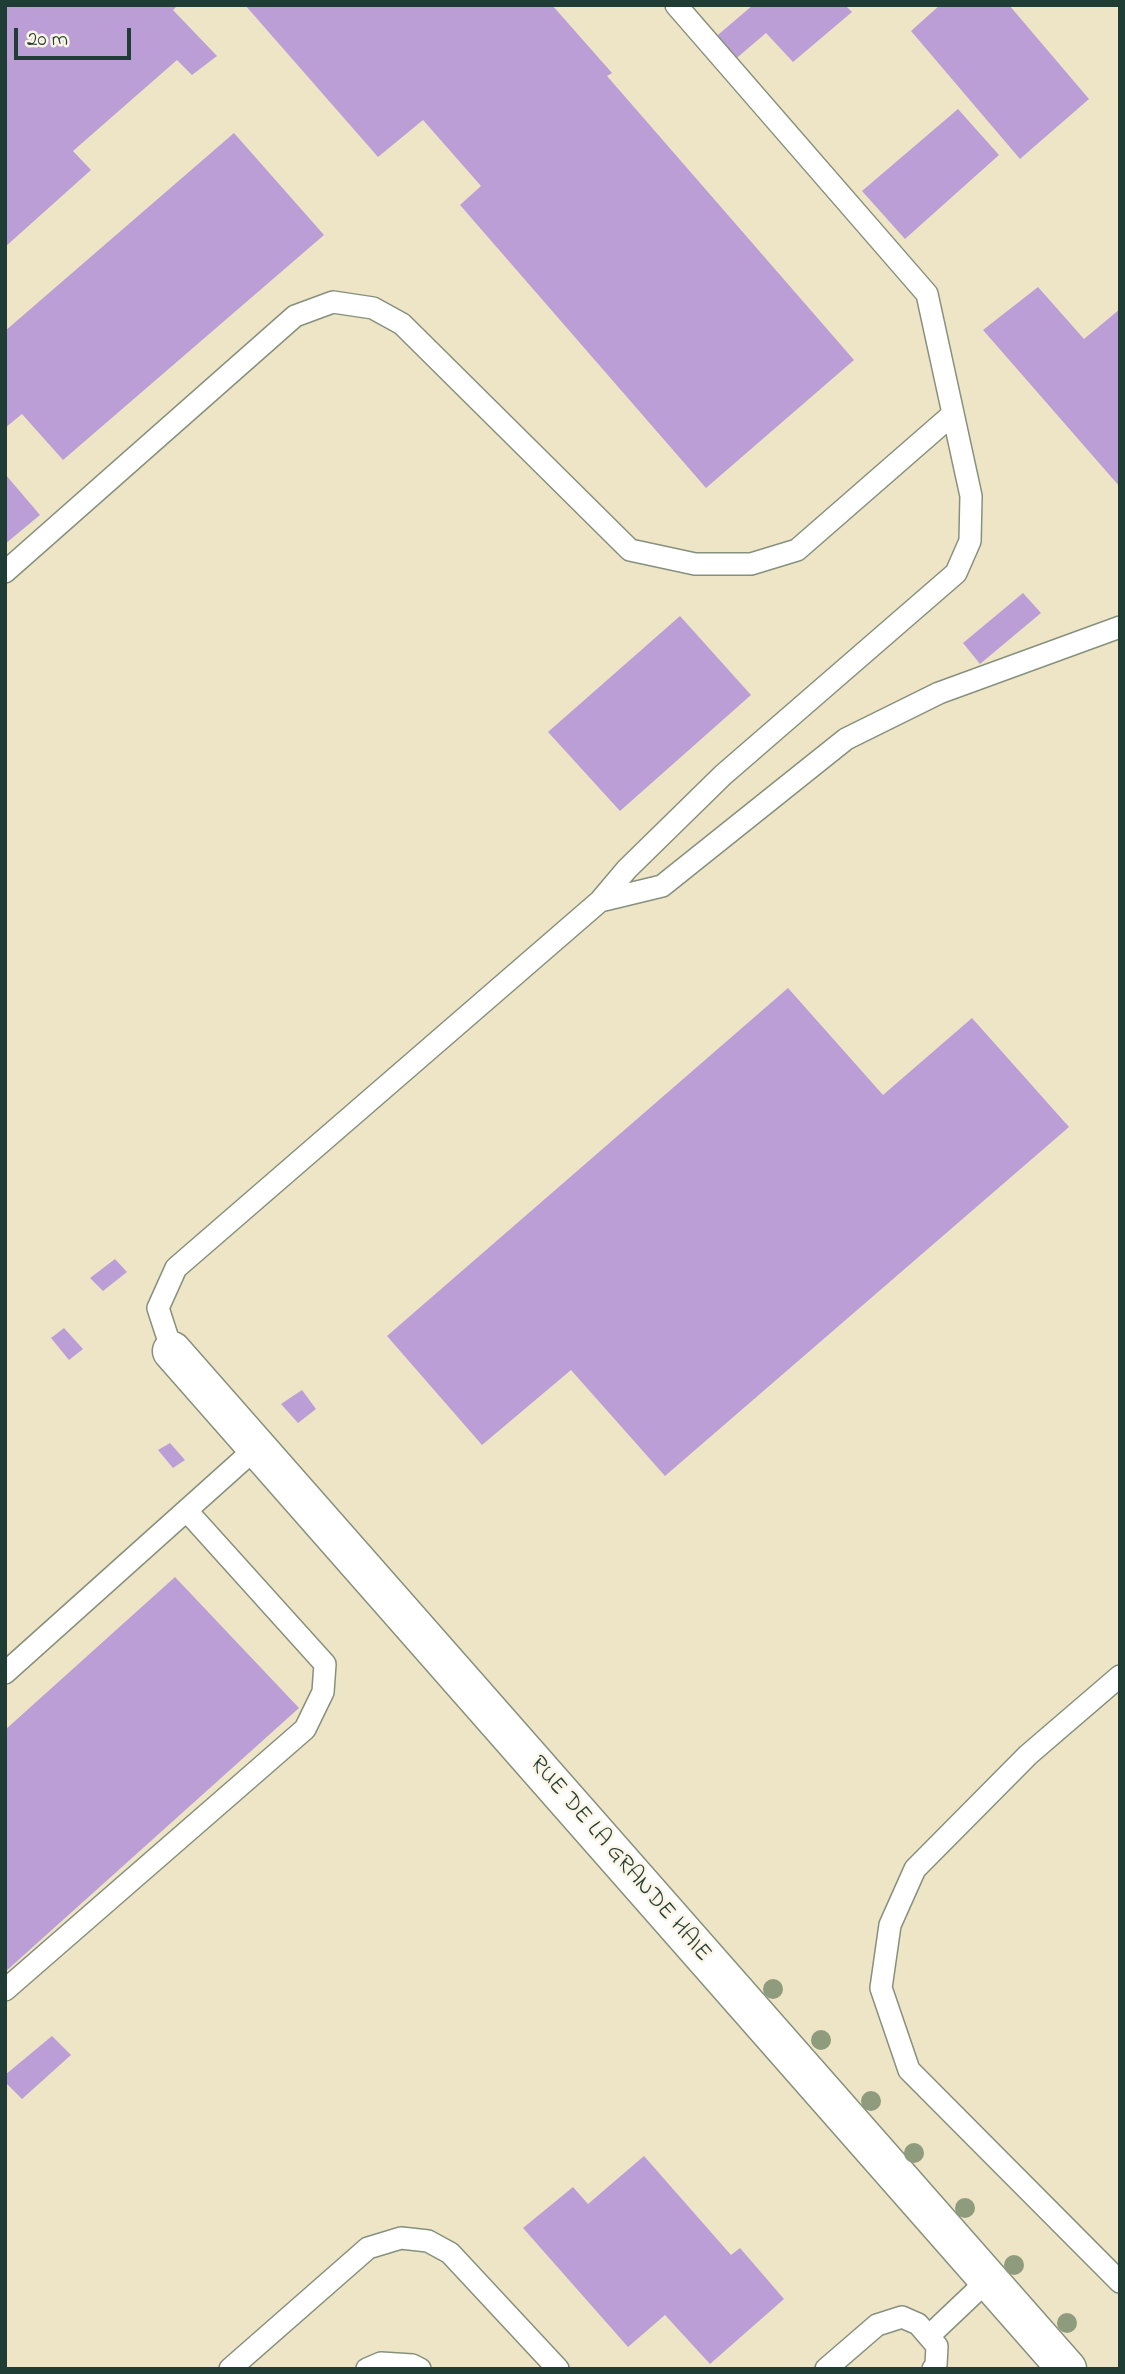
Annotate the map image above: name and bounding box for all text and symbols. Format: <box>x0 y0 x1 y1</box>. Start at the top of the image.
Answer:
scale bar <box>18 14 135 58</box>
text: 20 m <box>27 25 68 55</box>
street label: RUE DE LA GRANDE HAIE <box>522 1751 716 1969</box>

